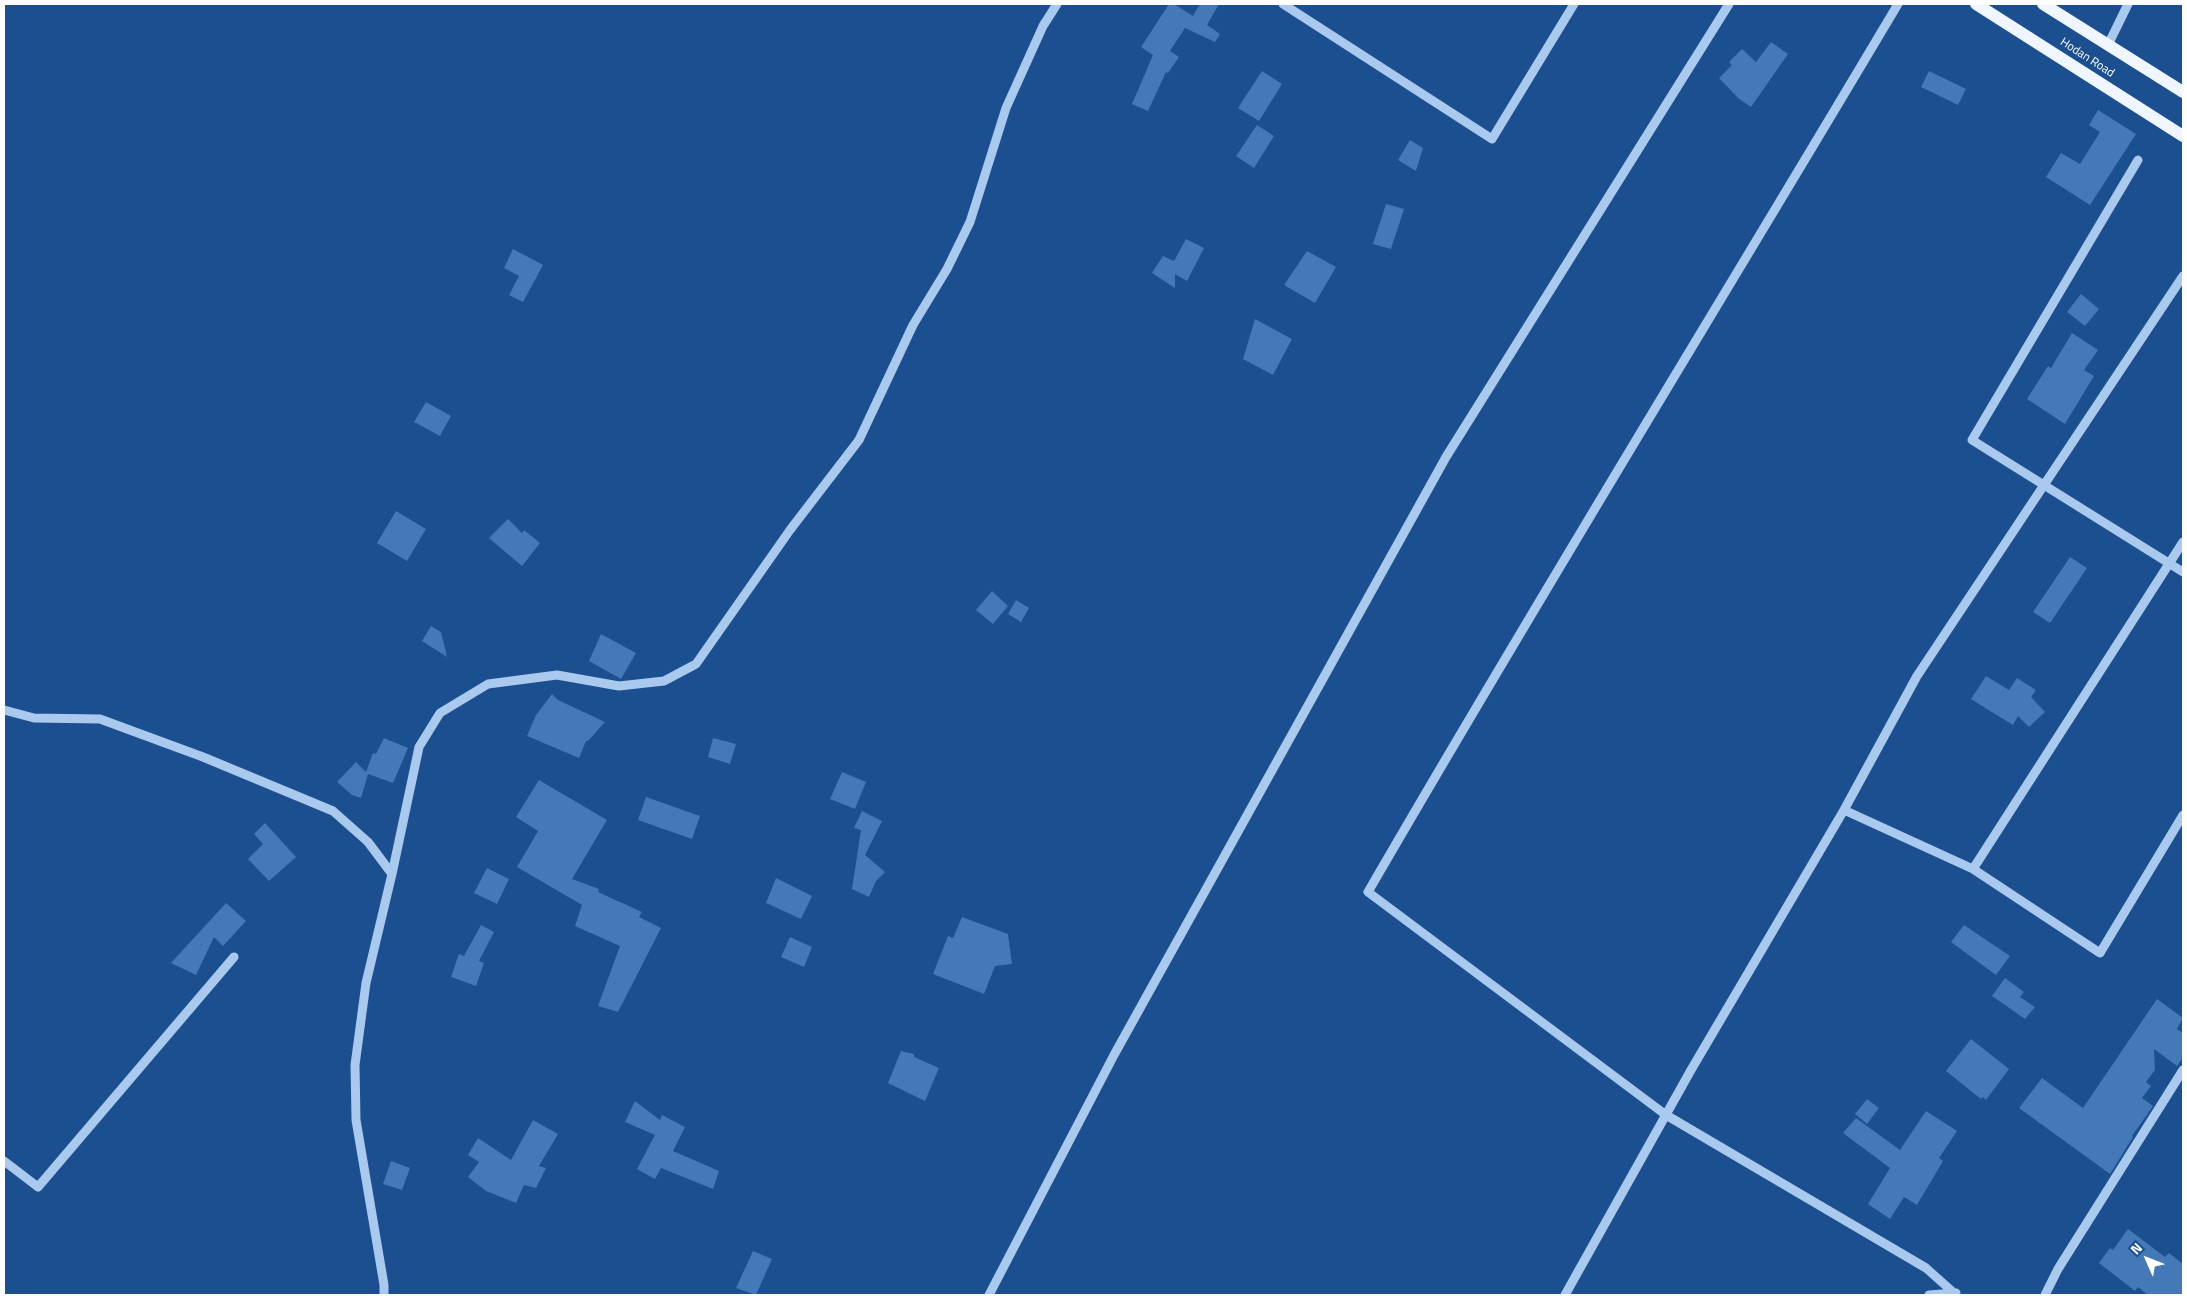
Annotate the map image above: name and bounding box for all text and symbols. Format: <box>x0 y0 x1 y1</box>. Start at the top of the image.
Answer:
street label: Hodan Road <box>2057 35 2117 81</box>
north arrow <box>2122 1234 2172 1284</box>
text: N <box>2125 1237 2147 1259</box>

